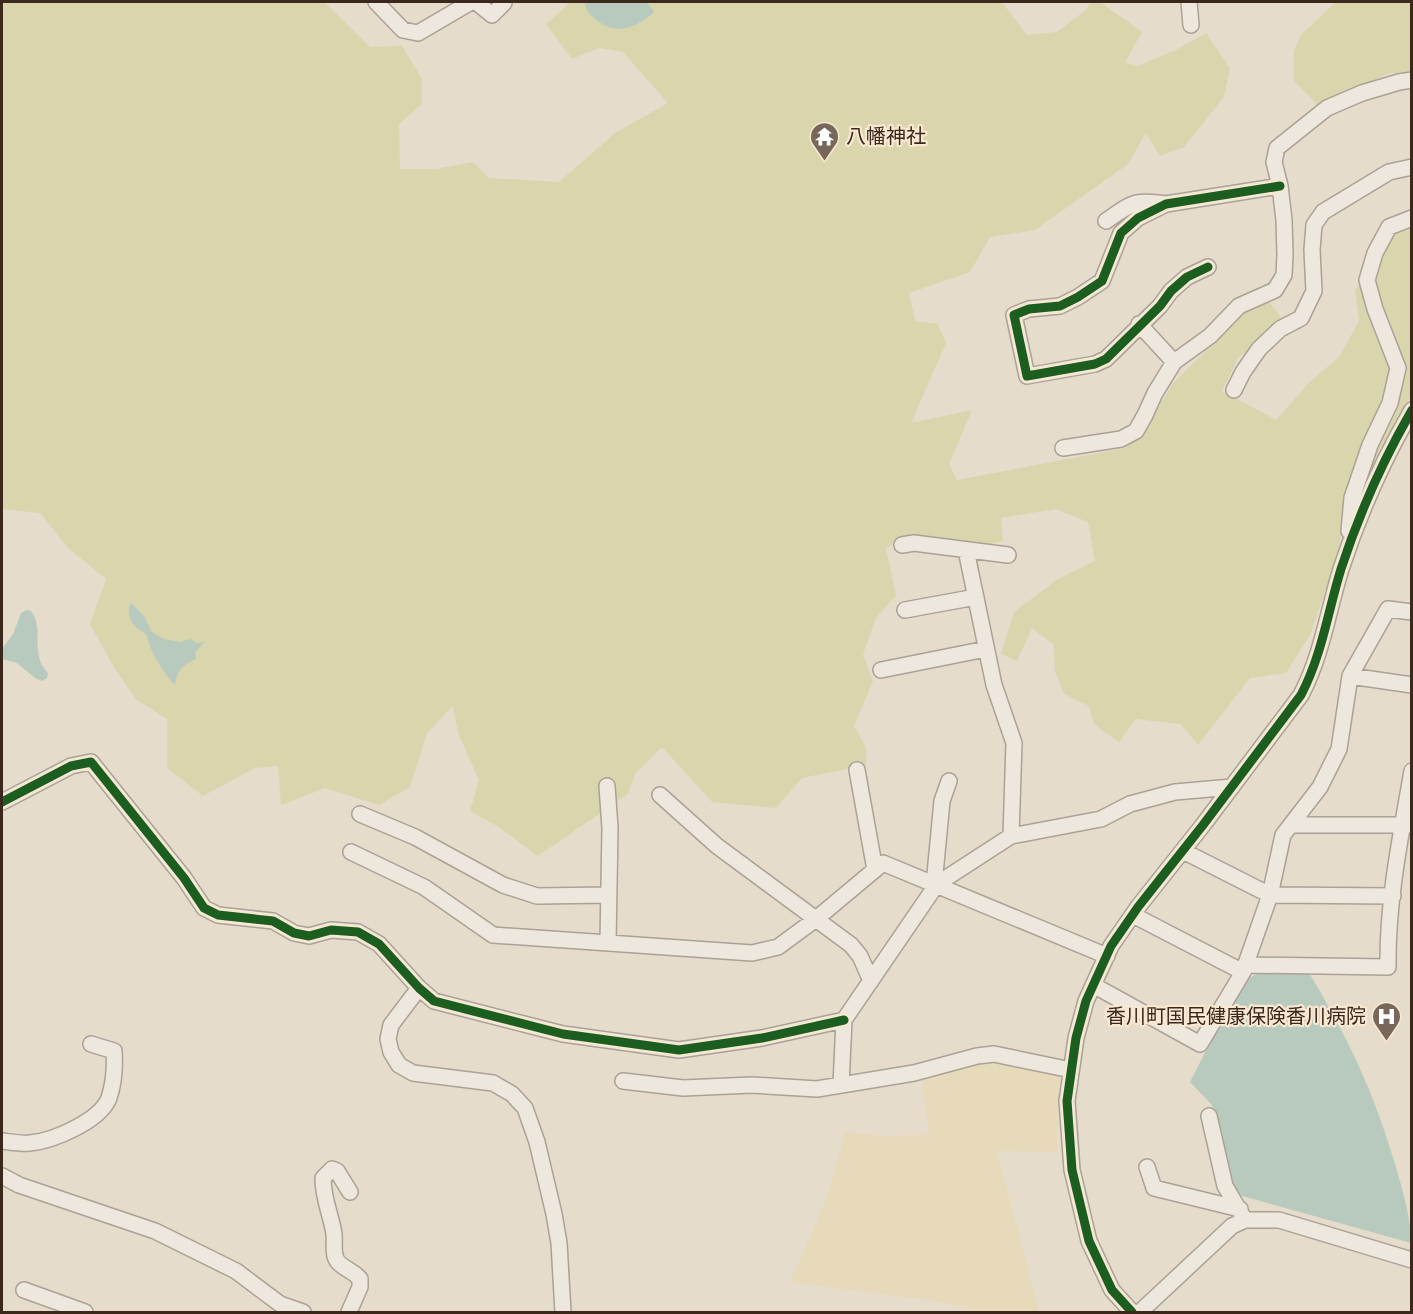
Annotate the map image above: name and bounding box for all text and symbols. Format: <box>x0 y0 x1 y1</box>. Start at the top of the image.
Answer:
temple icon: 八幡神社 <box>809 120 841 162</box>
place label: 八幡神社 <box>846 125 926 147</box>
hospital icon: 香川町国民健康保険香川病院 <box>1371 1000 1403 1042</box>
place label: 香川町国民健康保険香川病院 <box>1106 1005 1366 1027</box>

